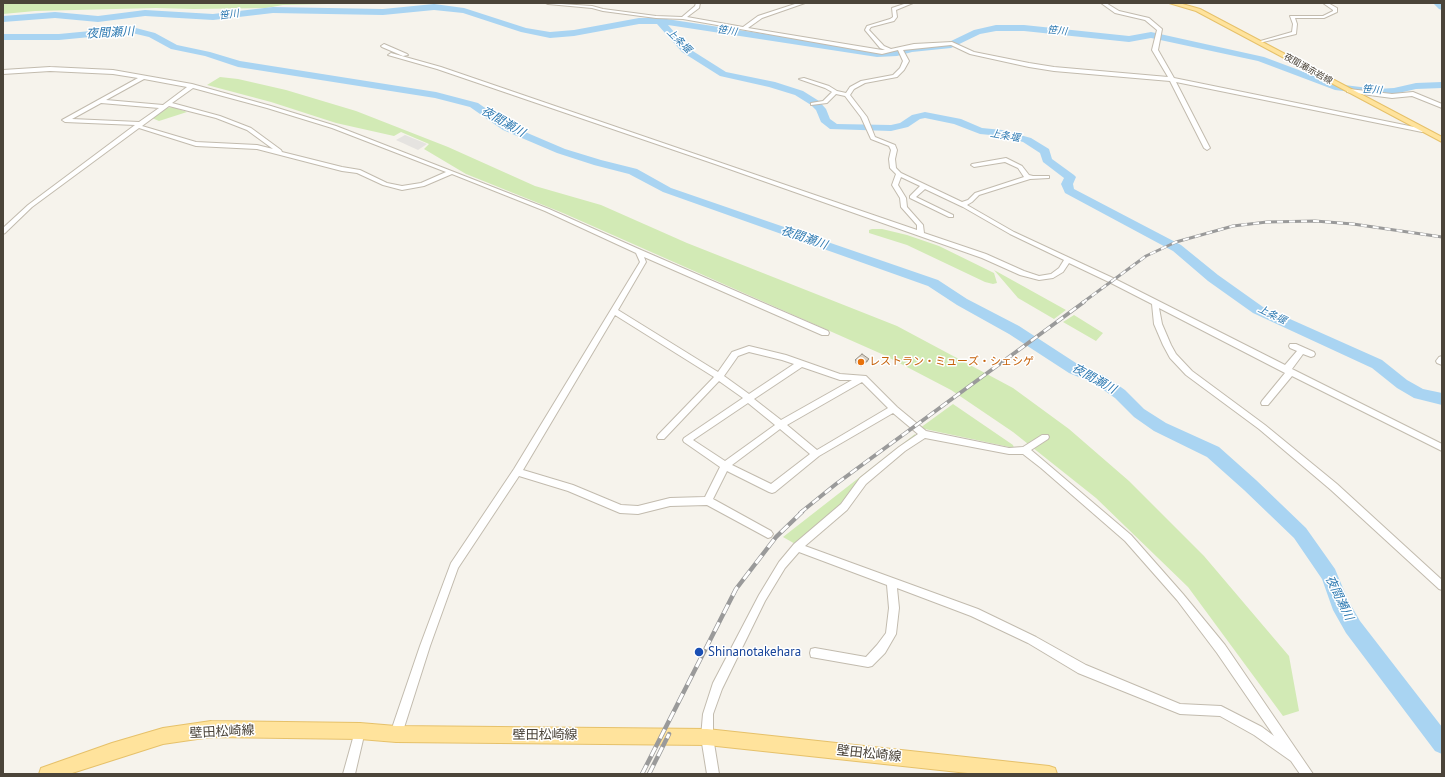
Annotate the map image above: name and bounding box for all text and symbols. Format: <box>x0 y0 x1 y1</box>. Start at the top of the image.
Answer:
water label: 笹川 <box>218 8 240 22</box>
water label: 笹川 <box>716 24 738 38</box>
water label: 笹川 <box>1046 24 1068 38</box>
water label: 夜間瀬川 <box>86 25 134 41</box>
water label: 上条堰 <box>664 26 694 56</box>
street label: 夜間瀬赤岩線 <box>1282 51 1334 87</box>
water label: 笹川 <box>1362 83 1382 97</box>
water label: 夜間瀬川 <box>479 104 527 140</box>
water label: 上条堰 <box>989 127 1021 145</box>
water label: 夜間瀬川 <box>779 223 829 253</box>
water label: 上条堰 <box>1256 303 1288 327</box>
place label: レストラン・ミューズ・シェシゲ <box>869 355 1034 369</box>
marker: レストラン・ミューズ・シェシゲ <box>856 357 866 367</box>
water label: 夜間瀬川 <box>1070 361 1118 397</box>
water label: 夜間瀬川 <box>1322 573 1356 623</box>
place label: Shinanotakehara <box>708 644 801 660</box>
marker: Shinanotakehara <box>693 646 705 658</box>
street label: 壁田松崎線 <box>189 723 255 741</box>
street label: 壁田松崎線 <box>513 727 577 743</box>
street label: 壁田松崎線 <box>836 743 902 765</box>

